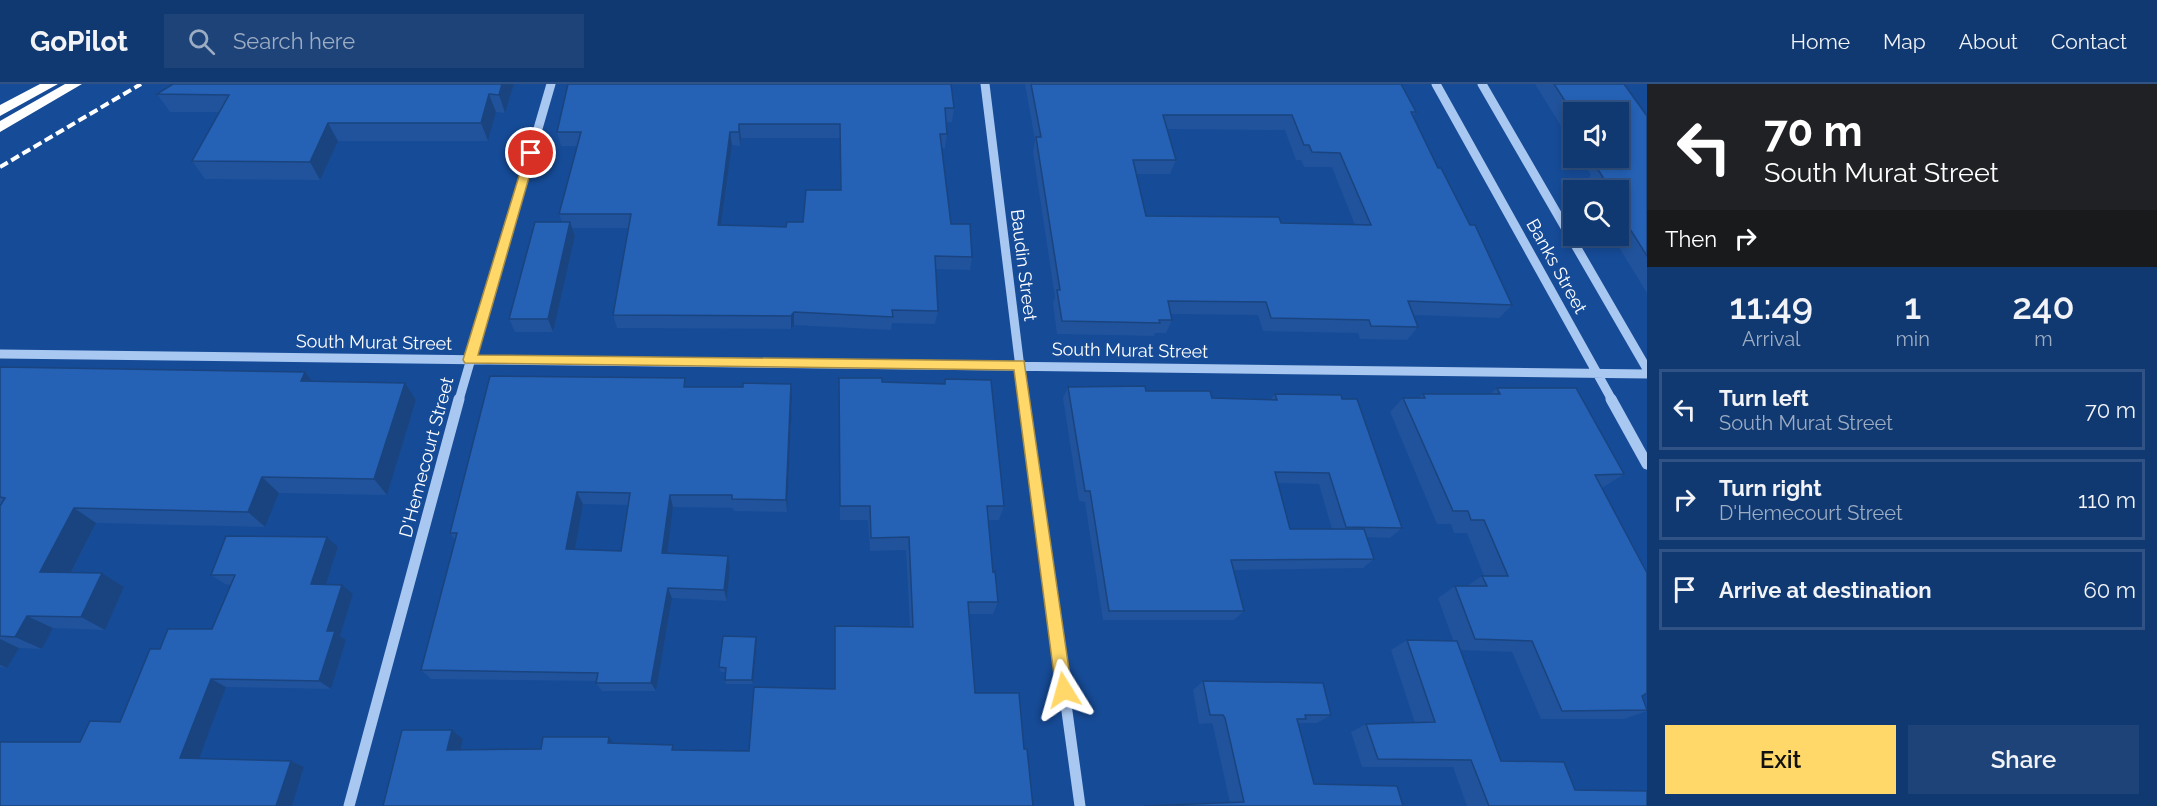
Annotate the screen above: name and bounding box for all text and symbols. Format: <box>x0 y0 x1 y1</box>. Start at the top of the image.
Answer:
search box <box>164 14 584 68</box>
text: GoPilot <box>30 25 128 58</box>
icon: search <box>185 25 218 58</box>
text: Search here <box>233 28 355 54</box>
text: Home <box>1791 29 1850 54</box>
text: Map <box>1883 29 1926 54</box>
text: About <box>1959 29 2018 54</box>
text: Contact <box>2051 29 2127 54</box>
map controls <box>1563 102 1629 246</box>
button: sound <box>1563 102 1629 168</box>
text: 70 m <box>1764 107 1863 156</box>
icon: left <box>1665 108 1743 186</box>
pin <box>505 127 556 178</box>
icon: arrive <box>514 136 547 169</box>
text: South Murat Street <box>1764 157 1999 188</box>
button: search <box>1563 180 1629 246</box>
street label: Baudin Street <box>1007 208 1041 322</box>
street label: Banks Street <box>1522 215 1592 317</box>
icon: right <box>1729 222 1762 255</box>
text: Then <box>1665 226 1717 252</box>
text: 11:49 <box>1729 285 1813 327</box>
text: 1 <box>1904 285 1921 327</box>
text: 240 <box>2012 285 2075 327</box>
text: Arrival <box>1742 327 1801 351</box>
text: min <box>1895 327 1930 351</box>
text: m <box>2034 327 2053 351</box>
street label: South Murat Street <box>296 330 452 354</box>
street label: South Murat Street <box>1052 338 1208 362</box>
street label: D'Hemecourt Street <box>394 374 458 540</box>
text: Turn left <box>1719 385 1809 411</box>
icon: left <box>1668 393 1701 426</box>
text: 70 m <box>2085 397 2136 423</box>
text: South Murat Street <box>1719 411 1893 435</box>
text: Turn right <box>1719 475 1822 501</box>
icon: right <box>1668 483 1701 516</box>
text: 110 m <box>2078 487 2136 513</box>
text: D'Hemecourt Street <box>1719 501 1903 525</box>
icon: arrive <box>1668 573 1701 606</box>
text: Arrive at destination <box>1719 577 1932 603</box>
text: 60 m <box>2083 577 2136 603</box>
position arrow <box>1032 658 1096 722</box>
button: Exit <box>1665 725 1896 794</box>
button: Share <box>1908 725 2139 794</box>

